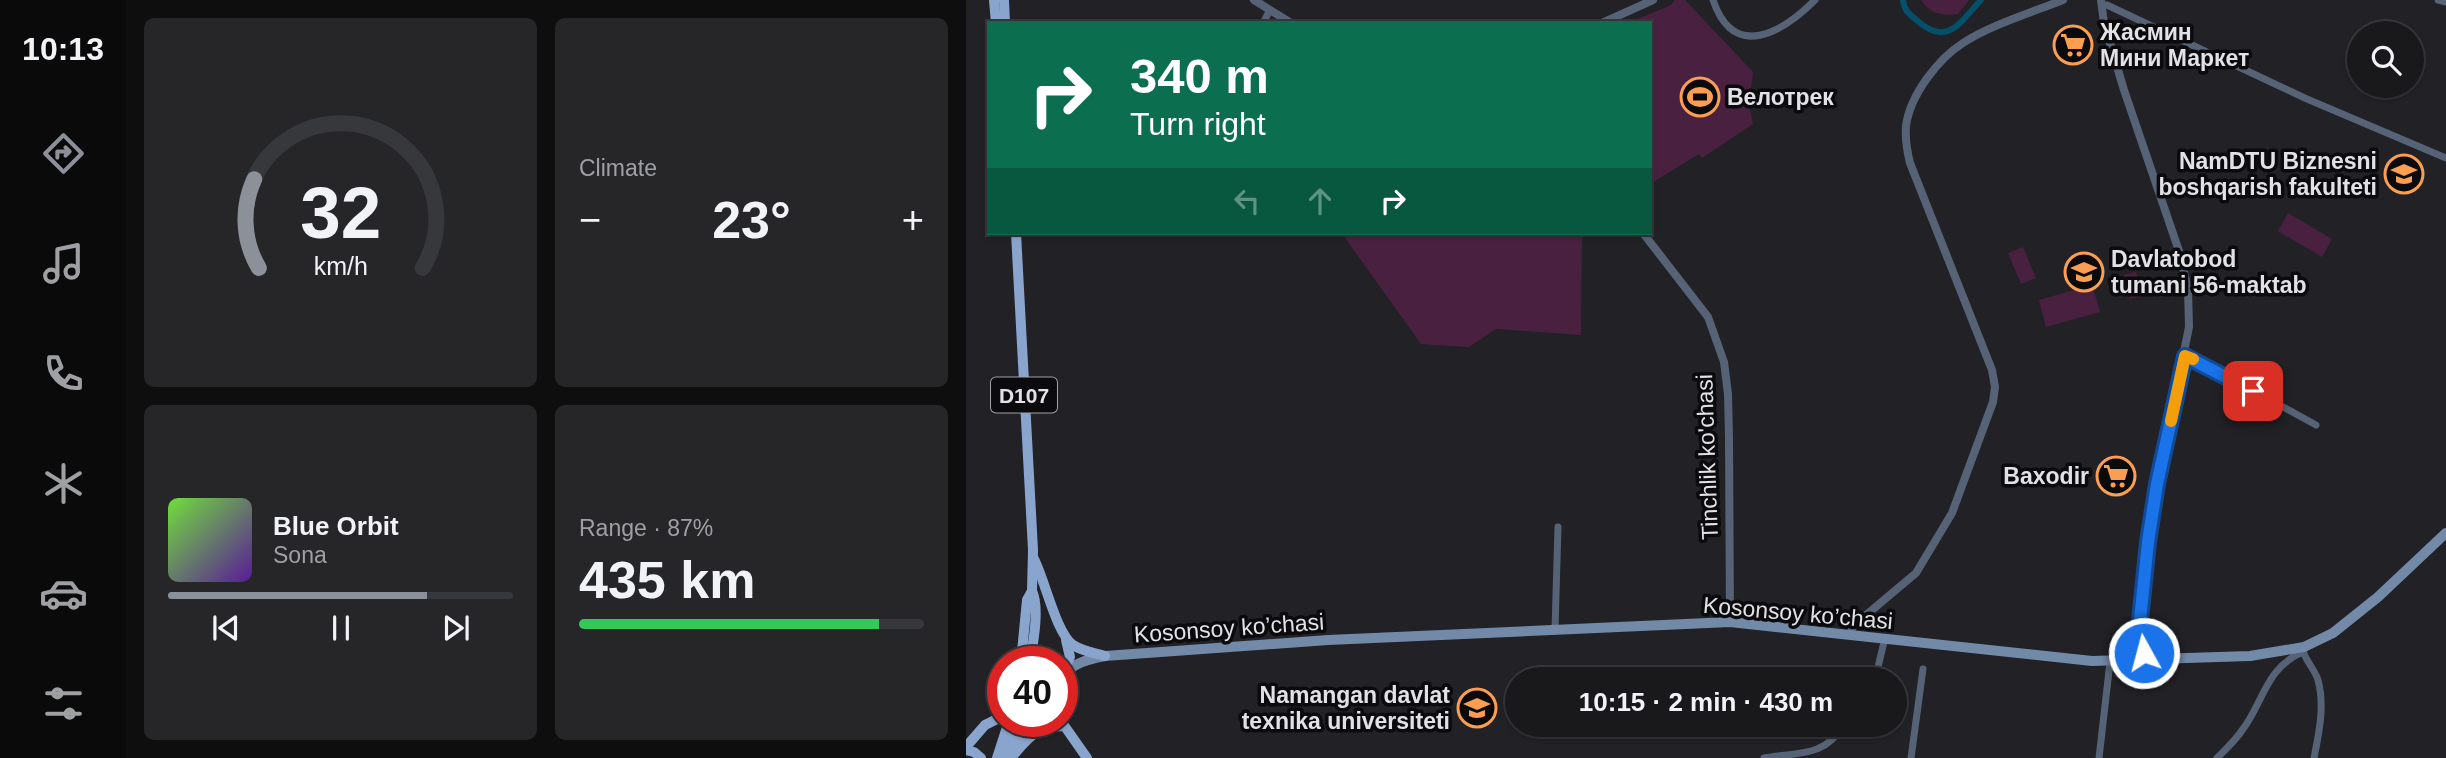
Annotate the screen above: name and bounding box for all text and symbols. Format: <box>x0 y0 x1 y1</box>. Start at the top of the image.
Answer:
place label: Жасмин Мини Маркет <box>2099 19 2249 71</box>
map controls <box>2347 21 2424 98</box>
button: search <box>2347 21 2424 98</box>
supermarket icon: Жасмин Мини Маркет <box>2052 24 2094 66</box>
text: 10:13 <box>22 31 104 67</box>
icon: right <box>1015 49 1106 140</box>
text: 340 m <box>1130 49 1269 103</box>
sports icon: Велотрек <box>1679 76 1721 118</box>
place label: Велотрек <box>1727 84 1834 110</box>
text: Turn right <box>1130 106 1266 142</box>
icon: directions <box>39 129 88 178</box>
place label: NamDTU Biznesni boshqarish fakulteti <box>2158 148 2377 200</box>
school or university icon: NamDTU Biznesni boshqarish fakulteti <box>2383 153 2425 195</box>
text: Climate <box>579 155 657 181</box>
text: 32 <box>300 173 381 254</box>
icon: left <box>1228 182 1266 220</box>
icon: ahead <box>1301 182 1339 220</box>
icon: right <box>1374 182 1412 220</box>
text: 23° <box>712 191 791 249</box>
text: − <box>579 199 601 241</box>
text: + <box>902 199 924 241</box>
icon: music <box>39 239 88 288</box>
place label: Davlatobod tumani 56-maktab <box>2111 246 2307 298</box>
school or university icon: Davlatobod tumani 56-maktab <box>2063 251 2105 293</box>
text: km/h <box>313 252 368 280</box>
icon: phone <box>39 349 88 398</box>
pin <box>2223 361 2283 421</box>
icon: arrive <box>2234 372 2272 410</box>
street label: Tinchlik ko'chasi <box>1691 374 1723 540</box>
road number: D107 <box>991 378 1057 412</box>
supermarket icon: Baxodir <box>2095 455 2137 497</box>
icon: climate <box>39 459 88 508</box>
place label: Baxodir <box>2003 463 2089 489</box>
text: Blue Orbit <box>273 511 399 541</box>
text: Range · 87% <box>579 515 713 541</box>
text: Sona <box>273 542 327 568</box>
text: 435 km <box>579 551 755 609</box>
icon: car <box>39 569 88 618</box>
street label: Kosonsoy ko’chasi <box>1702 592 1894 634</box>
street label: Kosonsoy ko’chasi <box>1133 608 1325 648</box>
icon: previous <box>207 609 245 647</box>
icon: pause <box>322 609 360 647</box>
icon: next <box>437 609 475 647</box>
position arrow <box>2107 616 2181 690</box>
speed limit sign: 40 <box>987 646 1078 737</box>
icon: filters <box>39 679 88 728</box>
place label: Namangan davlat texnika universiteti <box>1242 682 1450 734</box>
school or university icon: Namangan davlat texnika universiteti <box>1456 687 1498 729</box>
text: 10:15 · 2 min · 430 m <box>1579 687 1833 717</box>

